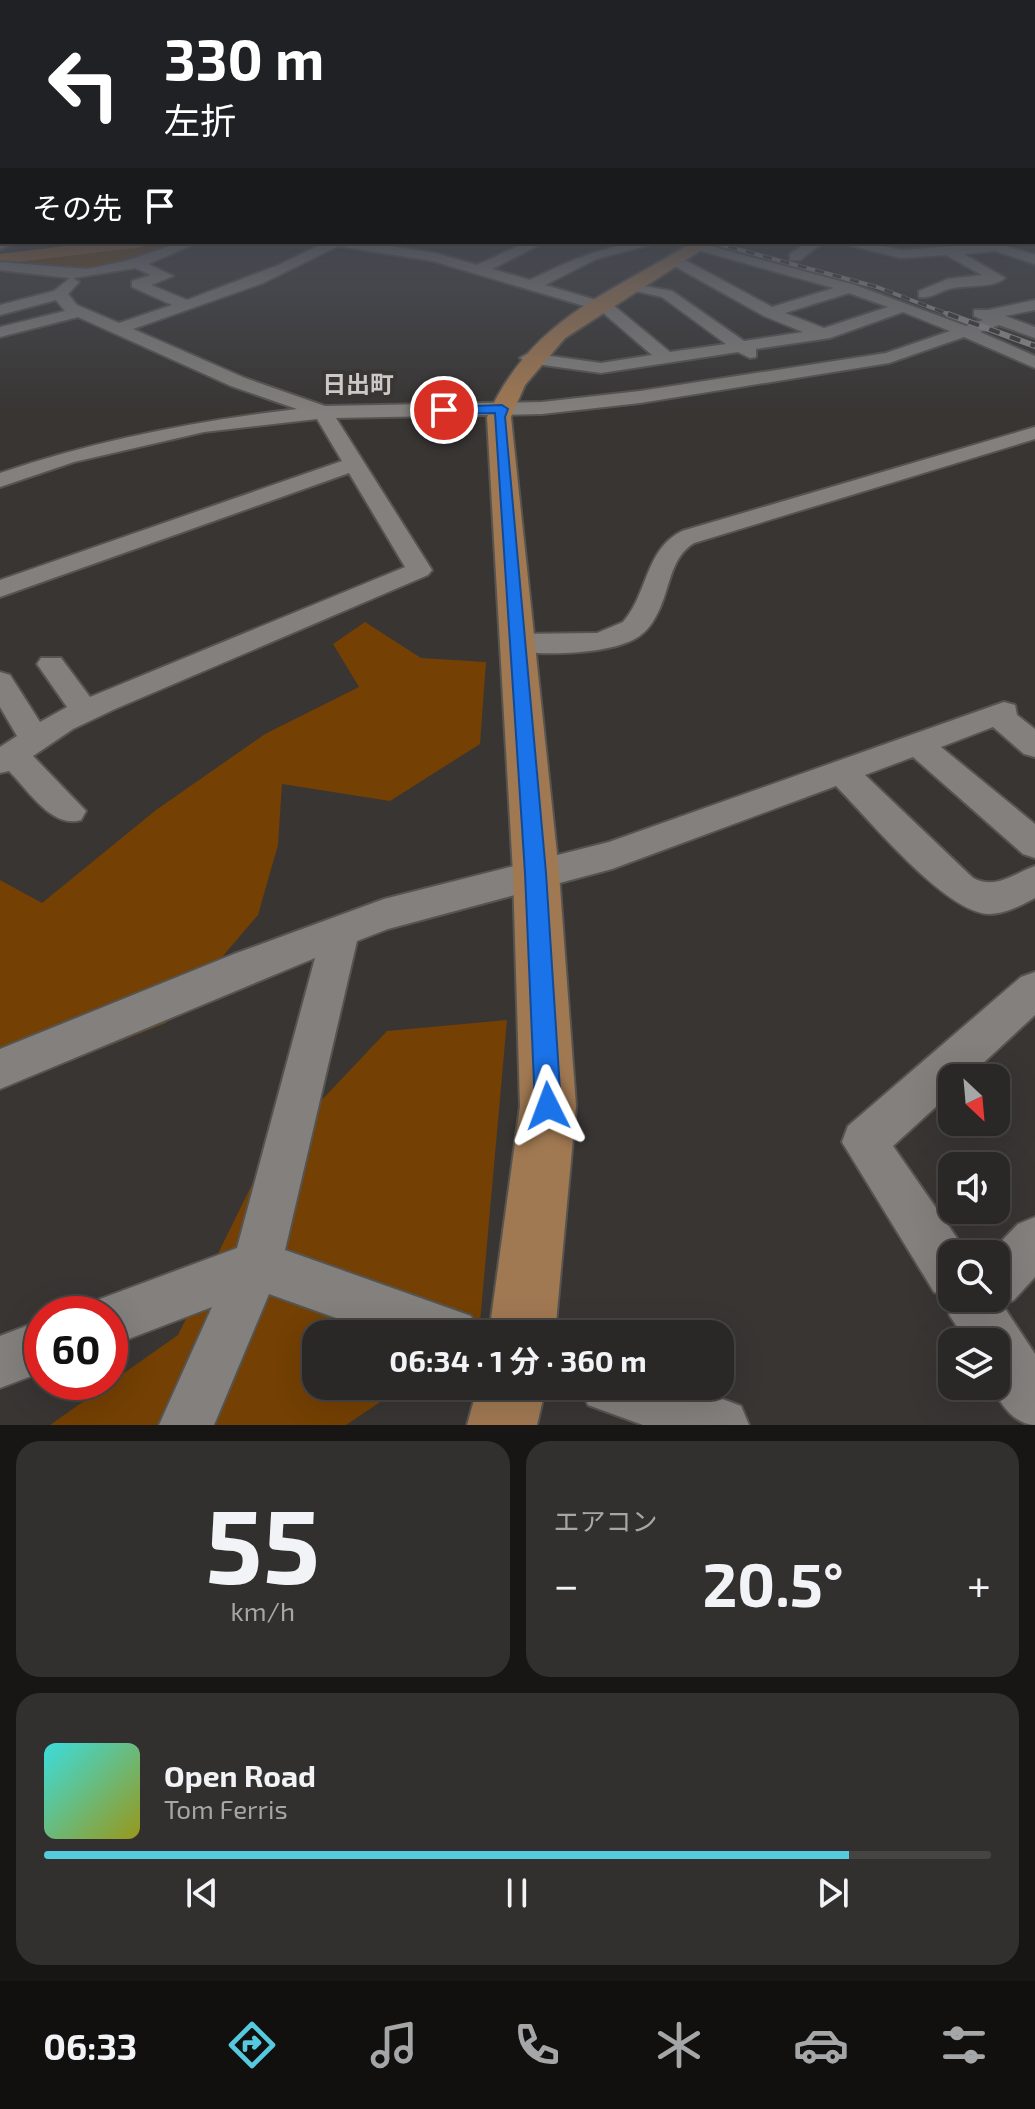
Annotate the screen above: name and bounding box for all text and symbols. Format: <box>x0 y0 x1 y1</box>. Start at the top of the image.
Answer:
text: 330 m <box>164 24 324 91</box>
icon: left <box>32 32 136 136</box>
text: 左折 <box>164 98 236 141</box>
icon: arrive <box>138 184 182 228</box>
text: その先 <box>32 189 122 225</box>
district label: 日出町 <box>322 369 394 398</box>
pin <box>410 376 478 444</box>
icon: arrive <box>422 388 466 432</box>
position arrow <box>506 1064 590 1148</box>
north arrow <box>938 1064 1010 1136</box>
map controls <box>938 1064 1010 1400</box>
button: sound <box>938 1152 1010 1224</box>
button: search <box>938 1240 1010 1312</box>
speed limit sign: 60 <box>24 1296 128 1400</box>
button: layers <box>938 1328 1010 1400</box>
text: 06:34 · 1 分 · 360 m <box>389 1342 647 1378</box>
text: 55 <box>205 1480 320 1605</box>
text: エアコン <box>554 1505 658 1536</box>
text: 20.5° <box>702 1547 844 1619</box>
text: − <box>554 1557 579 1610</box>
text: + <box>967 1557 991 1610</box>
text: km/h <box>230 1595 295 1626</box>
text: Open Road <box>164 1757 316 1793</box>
text: Tom Ferris <box>164 1793 288 1824</box>
icon: previous <box>180 1871 224 1915</box>
icon: pause <box>495 1871 539 1915</box>
icon: next <box>811 1871 855 1915</box>
icon: directions <box>224 2017 280 2073</box>
icon: music <box>366 2017 422 2073</box>
icon: phone <box>509 2017 565 2073</box>
icon: climate <box>651 2017 707 2073</box>
icon: car <box>793 2017 849 2073</box>
icon: filters <box>936 2017 992 2073</box>
text: 06:33 <box>43 2024 137 2067</box>

